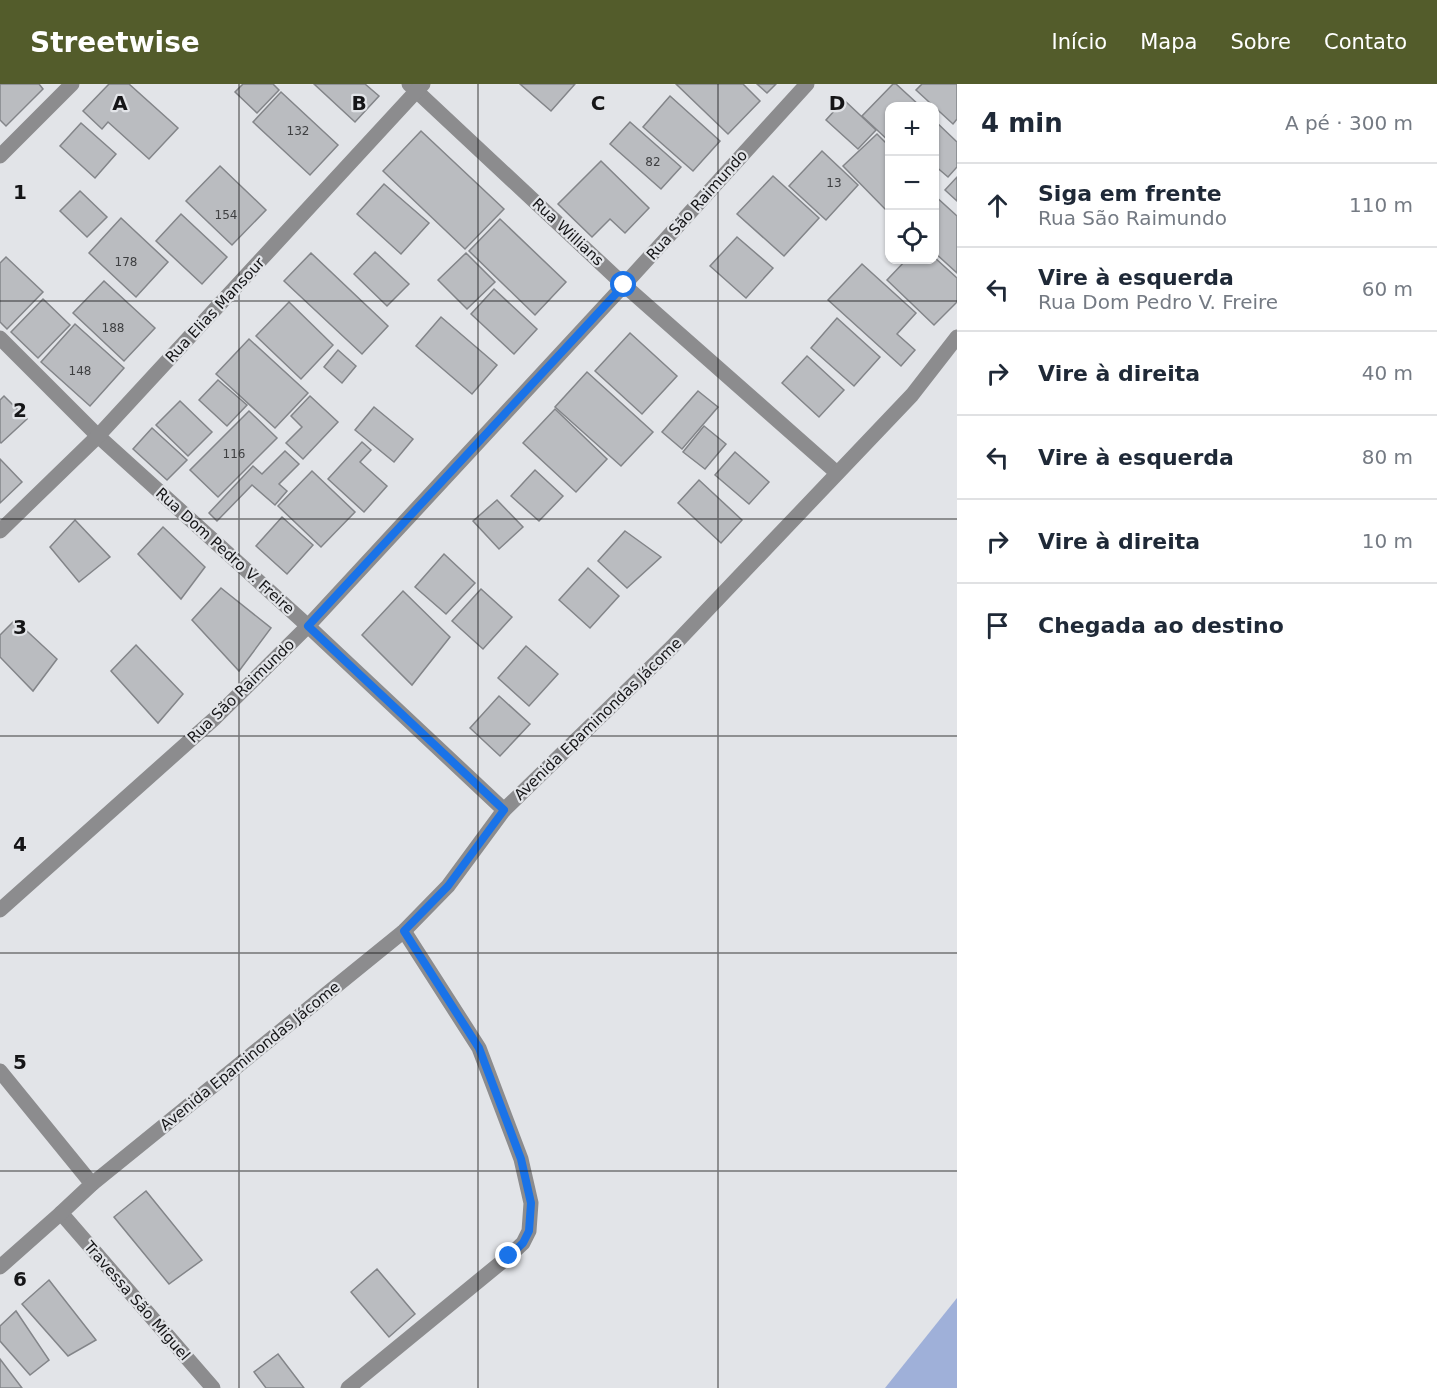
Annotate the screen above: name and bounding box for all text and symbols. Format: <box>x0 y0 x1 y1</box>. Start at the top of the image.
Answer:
text: Streetwise <box>30 26 200 59</box>
text: Início <box>1052 30 1107 54</box>
text: Mapa <box>1140 30 1197 54</box>
text: Sobre <box>1230 30 1291 54</box>
text: Contato <box>1324 30 1407 54</box>
text: A <box>112 91 128 115</box>
text: B <box>351 91 367 115</box>
text: C <box>591 91 605 115</box>
text: D <box>829 91 845 115</box>
map controls <box>885 102 939 264</box>
button: + <box>885 102 939 156</box>
text: 4 min <box>981 108 1063 138</box>
text: A pé · 300 m <box>1285 111 1413 135</box>
house number: 132 <box>287 124 309 138</box>
street label: Rua São Raimundo <box>643 146 751 264</box>
house number: 82 <box>645 155 661 169</box>
button: − <box>885 156 939 210</box>
house number: 13 <box>826 176 842 190</box>
text: 1 <box>13 180 27 204</box>
text: Siga em frente <box>1038 181 1222 206</box>
icon: ahead <box>981 189 1014 222</box>
text: 110 m <box>1349 193 1413 217</box>
street label: Rua Willians <box>529 194 608 270</box>
text: Rua São Raimundo <box>1038 206 1227 230</box>
house number: 154 <box>215 208 237 222</box>
button: locate <box>885 210 939 264</box>
street label: Rua Elias Mansour <box>162 253 269 366</box>
house number: 178 <box>115 255 137 269</box>
text: Vire à esquerda <box>1038 265 1234 290</box>
route start <box>610 271 636 297</box>
icon: left <box>981 273 1014 306</box>
text: 60 m <box>1362 277 1413 301</box>
text: Rua Dom Pedro V. Freire <box>1038 290 1278 314</box>
house number: 188 <box>102 321 124 335</box>
icon: right <box>981 357 1014 390</box>
text: Vire à direita <box>1038 361 1200 386</box>
text: 40 m <box>1362 361 1413 385</box>
house number: 148 <box>69 364 91 378</box>
text: 2 <box>13 398 27 422</box>
icon: left <box>981 441 1014 474</box>
text: Vire à esquerda <box>1038 445 1234 470</box>
text: 80 m <box>1362 445 1413 469</box>
house number: 116 <box>223 447 245 461</box>
street label: Rua Dom Pedro V. Freire <box>152 484 298 618</box>
icon: right <box>981 525 1014 558</box>
text: Vire à direita <box>1038 529 1200 554</box>
text: 10 m <box>1362 529 1413 553</box>
icon: arrive <box>981 609 1014 642</box>
text: Chegada ao destino <box>1038 613 1284 638</box>
text: 3 <box>13 615 27 639</box>
street label: Avenida Epaminondas Jácome <box>510 634 686 804</box>
street label: Rua São Raimundo <box>184 635 298 747</box>
text: 4 <box>13 832 27 856</box>
street label: Avenida Epaminondas Jácome <box>157 978 343 1134</box>
text: 5 <box>13 1050 27 1074</box>
street label: Travessa São Miguel <box>80 1237 194 1364</box>
route end <box>495 1242 521 1268</box>
text: 6 <box>13 1267 27 1291</box>

